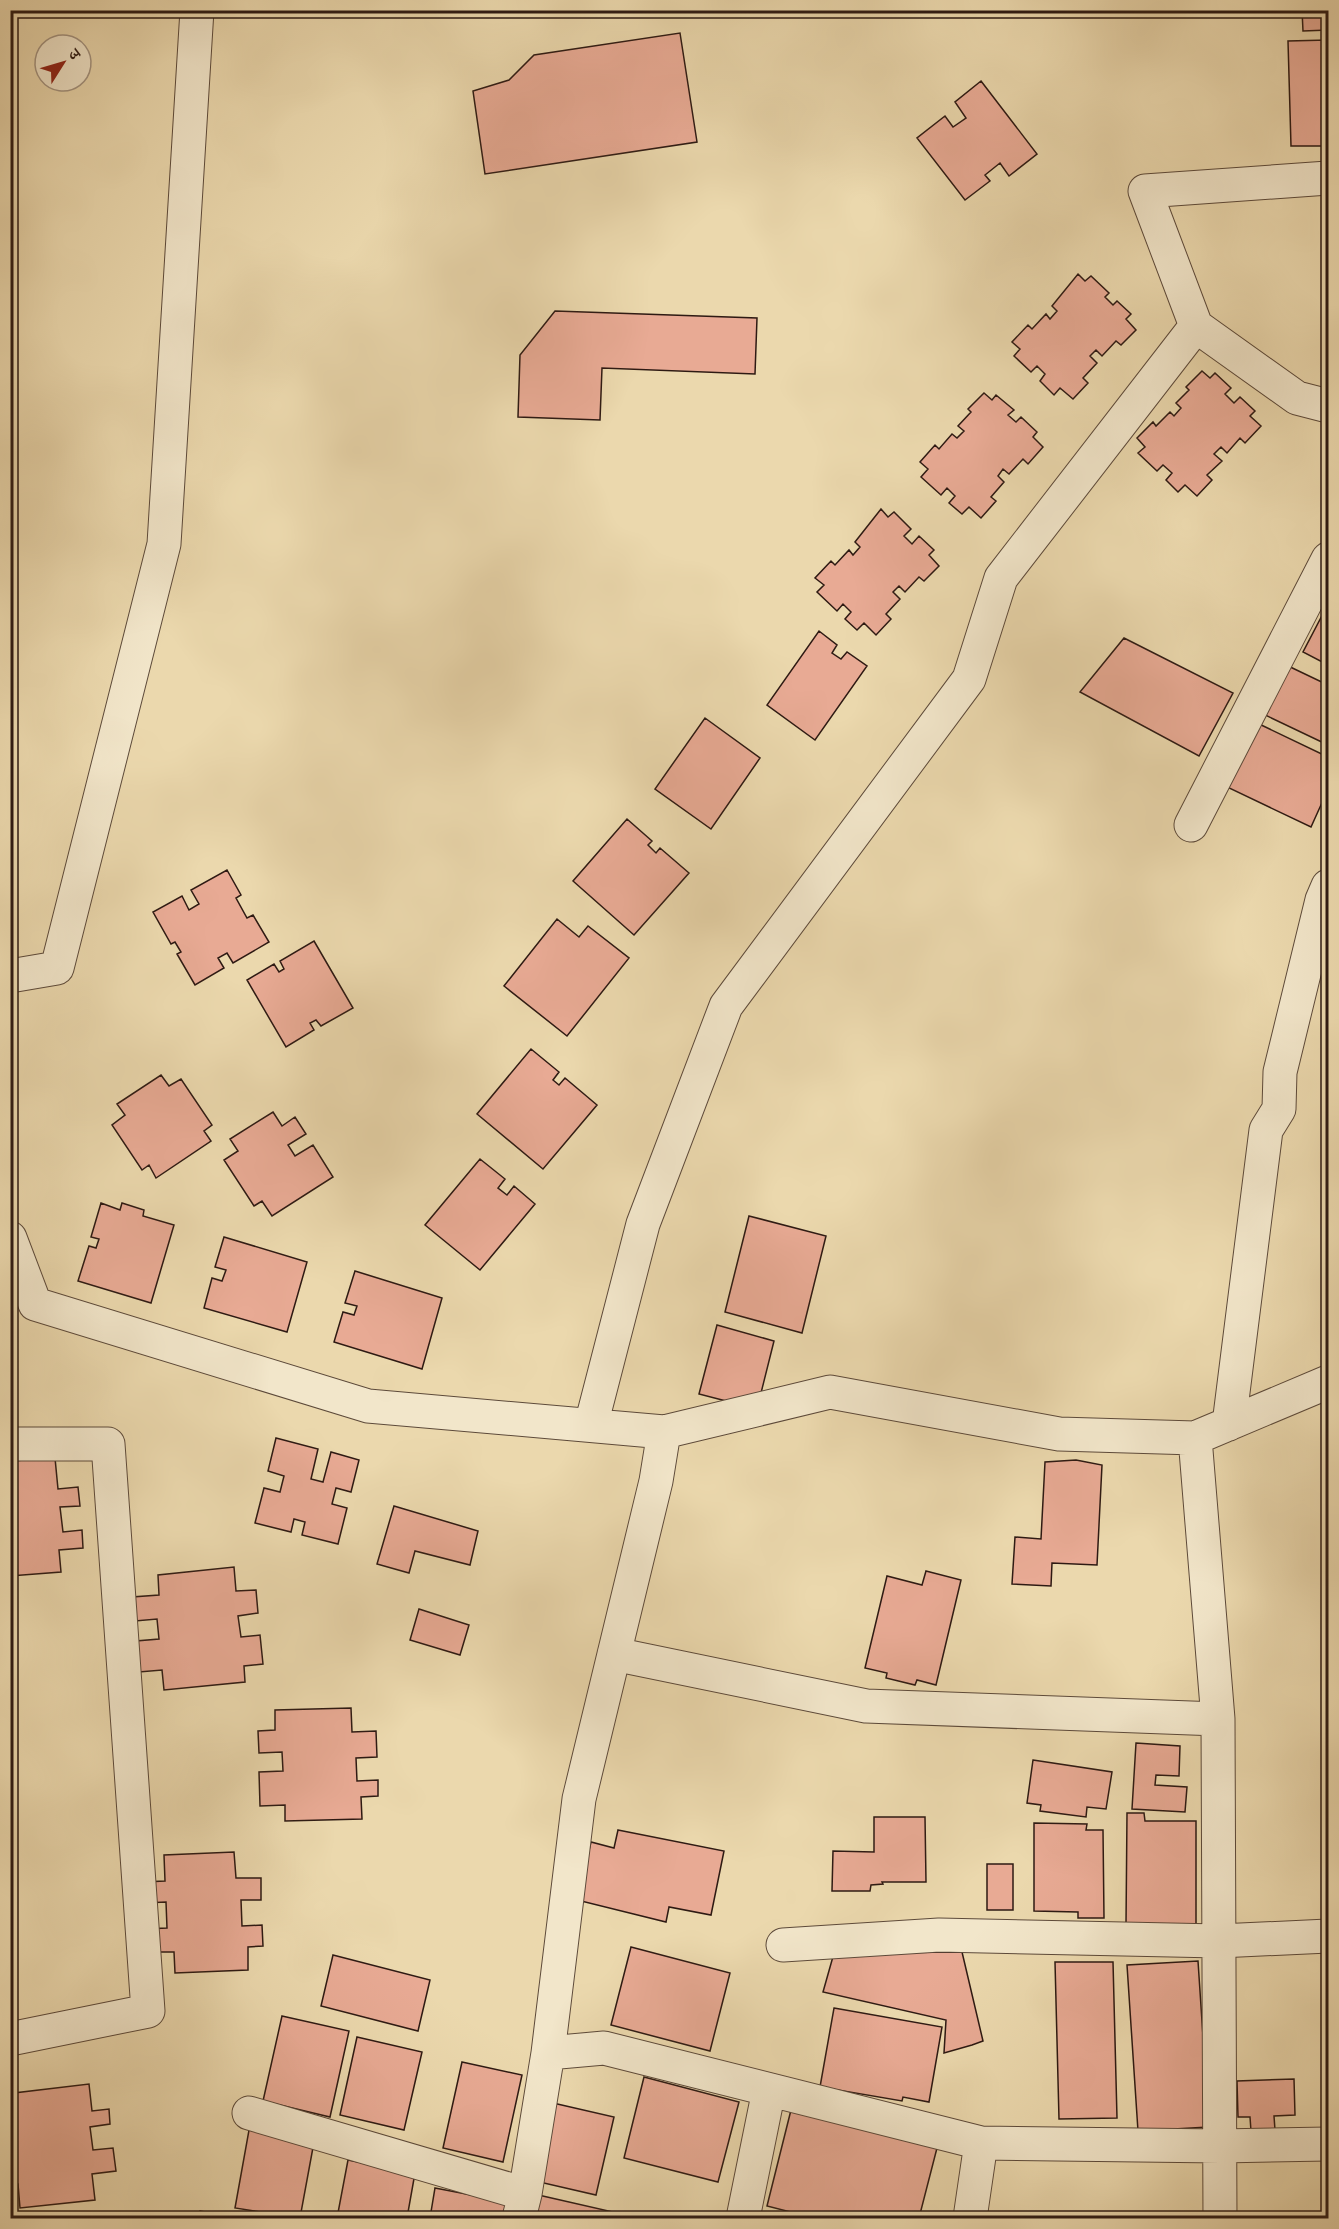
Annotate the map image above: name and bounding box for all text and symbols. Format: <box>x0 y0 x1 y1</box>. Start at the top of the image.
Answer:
north arrow <box>33 33 93 93</box>
text: उ <box>61 45 86 67</box>

